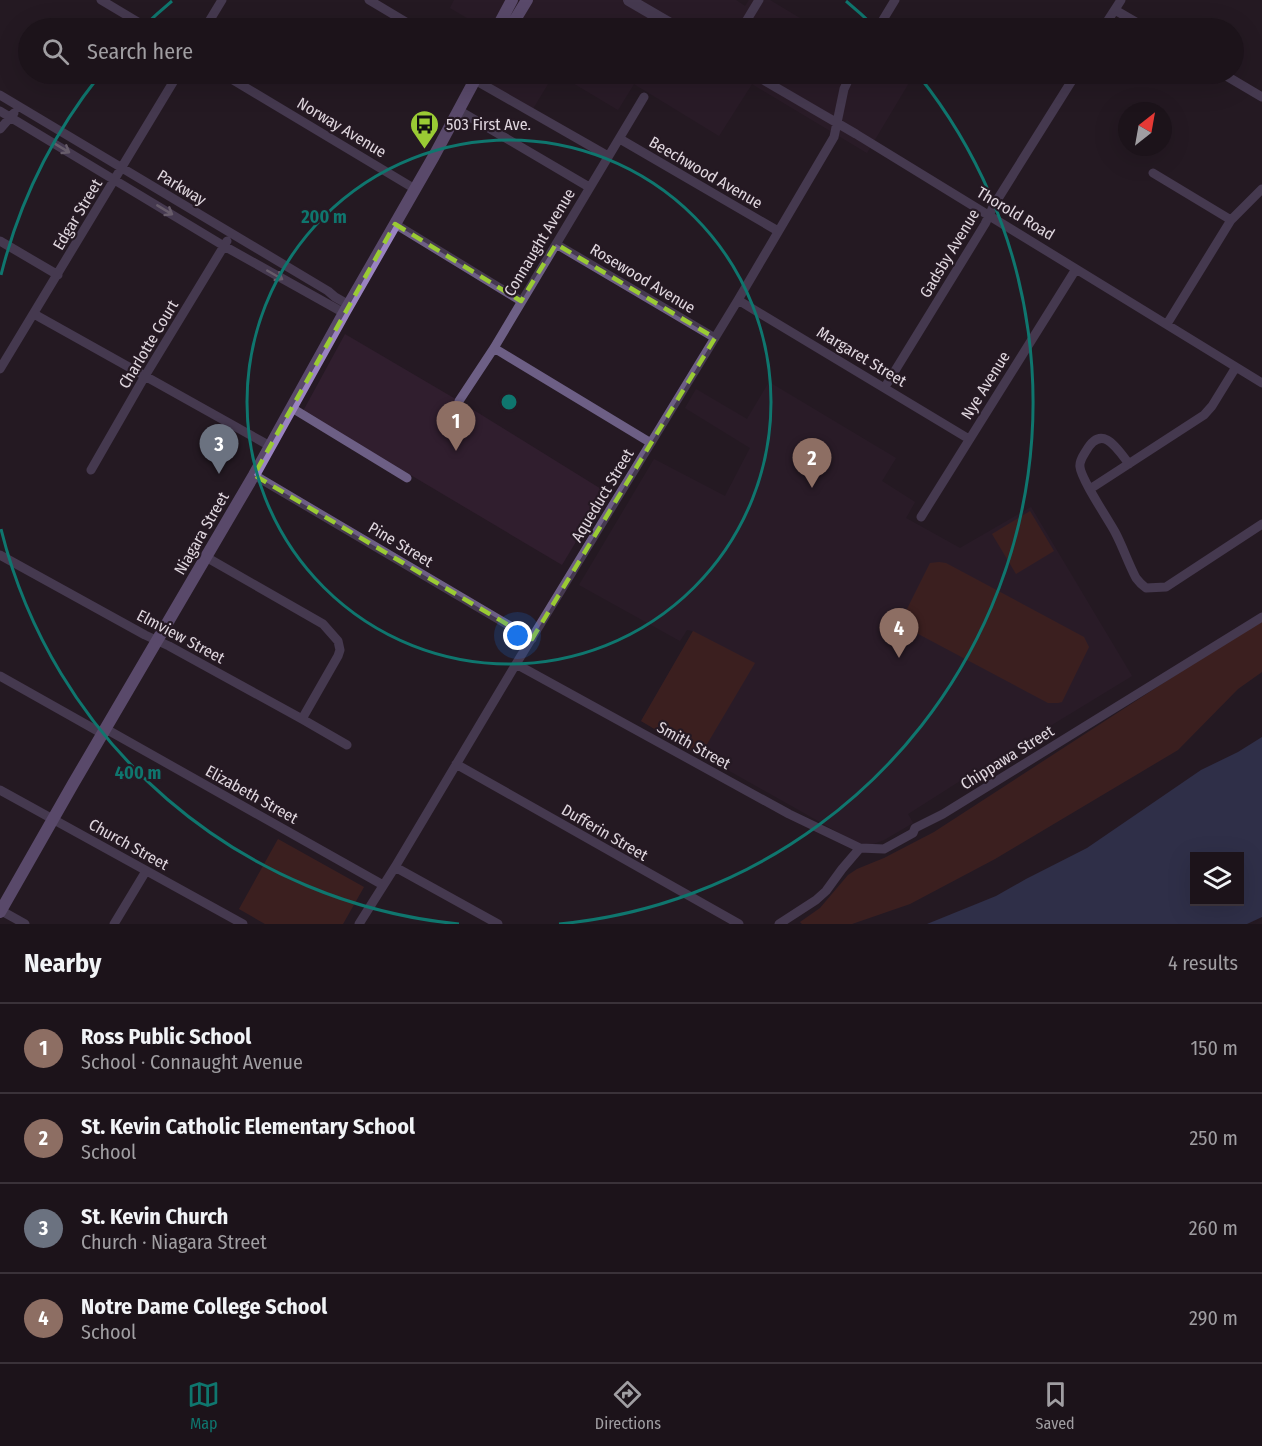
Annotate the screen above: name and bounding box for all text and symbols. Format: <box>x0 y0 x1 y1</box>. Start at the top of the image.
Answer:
search box <box>18 18 1244 84</box>
icon: search <box>39 35 72 68</box>
text: Search here <box>87 38 193 65</box>
street label: Norway Avenue <box>294 93 390 162</box>
north arrow <box>1118 102 1172 156</box>
bus stop icon: 503 First Ave. <box>409 108 441 150</box>
place label: 503 First Ave. <box>446 115 531 134</box>
street label: Beechwood Avenue <box>646 132 766 213</box>
one-way arrow <box>52 143 70 154</box>
street label: Parkway <box>154 166 210 210</box>
street label: Edgar Street <box>49 175 106 253</box>
street label: Thorold Road <box>973 183 1058 244</box>
street label: Connaught Avenue <box>500 185 579 300</box>
one-way arrow <box>156 204 173 216</box>
street label: Gadsby Avenue <box>916 205 983 301</box>
text: 200 m <box>300 206 347 228</box>
street label: Rosewood Avenue <box>587 240 699 317</box>
one-way arrow <box>266 269 283 281</box>
street label: Charlotte Court <box>115 296 183 392</box>
street label: Margaret Street <box>814 322 911 391</box>
street label: Nye Avenue <box>957 348 1014 423</box>
centre of rings <box>499 392 519 412</box>
pin: 1 <box>436 402 476 451</box>
pin: 3 <box>200 424 238 474</box>
pin: 2 <box>792 438 832 488</box>
street label: Aqueduct Street <box>567 445 638 545</box>
street label: Niagara Street <box>170 488 233 578</box>
street label: Pine Street <box>365 518 437 571</box>
street label: Elmview Street <box>134 605 228 668</box>
pin: 4 <box>880 608 918 658</box>
your location <box>503 621 532 650</box>
street label: Smith Street <box>654 717 734 774</box>
street label: Chippawa Street <box>957 721 1058 794</box>
street label: Elizabeth Street <box>202 761 302 828</box>
text: 400 m <box>115 762 161 784</box>
street label: Dufferin Street <box>558 800 652 865</box>
street label: Church Street <box>86 815 173 875</box>
map controls <box>1190 852 1244 906</box>
button: layers <box>1190 852 1244 906</box>
text: Nearby <box>24 948 101 979</box>
text: 4 results <box>1168 951 1238 975</box>
text: Ross Public School <box>81 1023 251 1050</box>
text: 1 <box>39 1036 48 1060</box>
text: 150 m <box>1191 1036 1238 1060</box>
text: School · Connaught Avenue <box>81 1050 303 1074</box>
text: St. Kevin Catholic Elementary School <box>81 1113 415 1140</box>
text: 2 <box>39 1126 48 1150</box>
text: 250 m <box>1190 1126 1238 1150</box>
text: School <box>81 1140 136 1164</box>
text: St. Kevin Church <box>81 1203 228 1230</box>
text: 3 <box>39 1216 48 1240</box>
text: 260 m <box>1189 1216 1238 1240</box>
text: Church · Niagara Street <box>81 1230 267 1254</box>
text: Notre Dame College School <box>81 1293 327 1320</box>
text: 4 <box>38 1306 49 1330</box>
text: 290 m <box>1189 1306 1238 1330</box>
text: School <box>81 1320 136 1344</box>
tab: Map <box>187 1378 220 1433</box>
tab: Directions <box>595 1378 661 1433</box>
tab: Saved <box>1036 1378 1075 1433</box>

